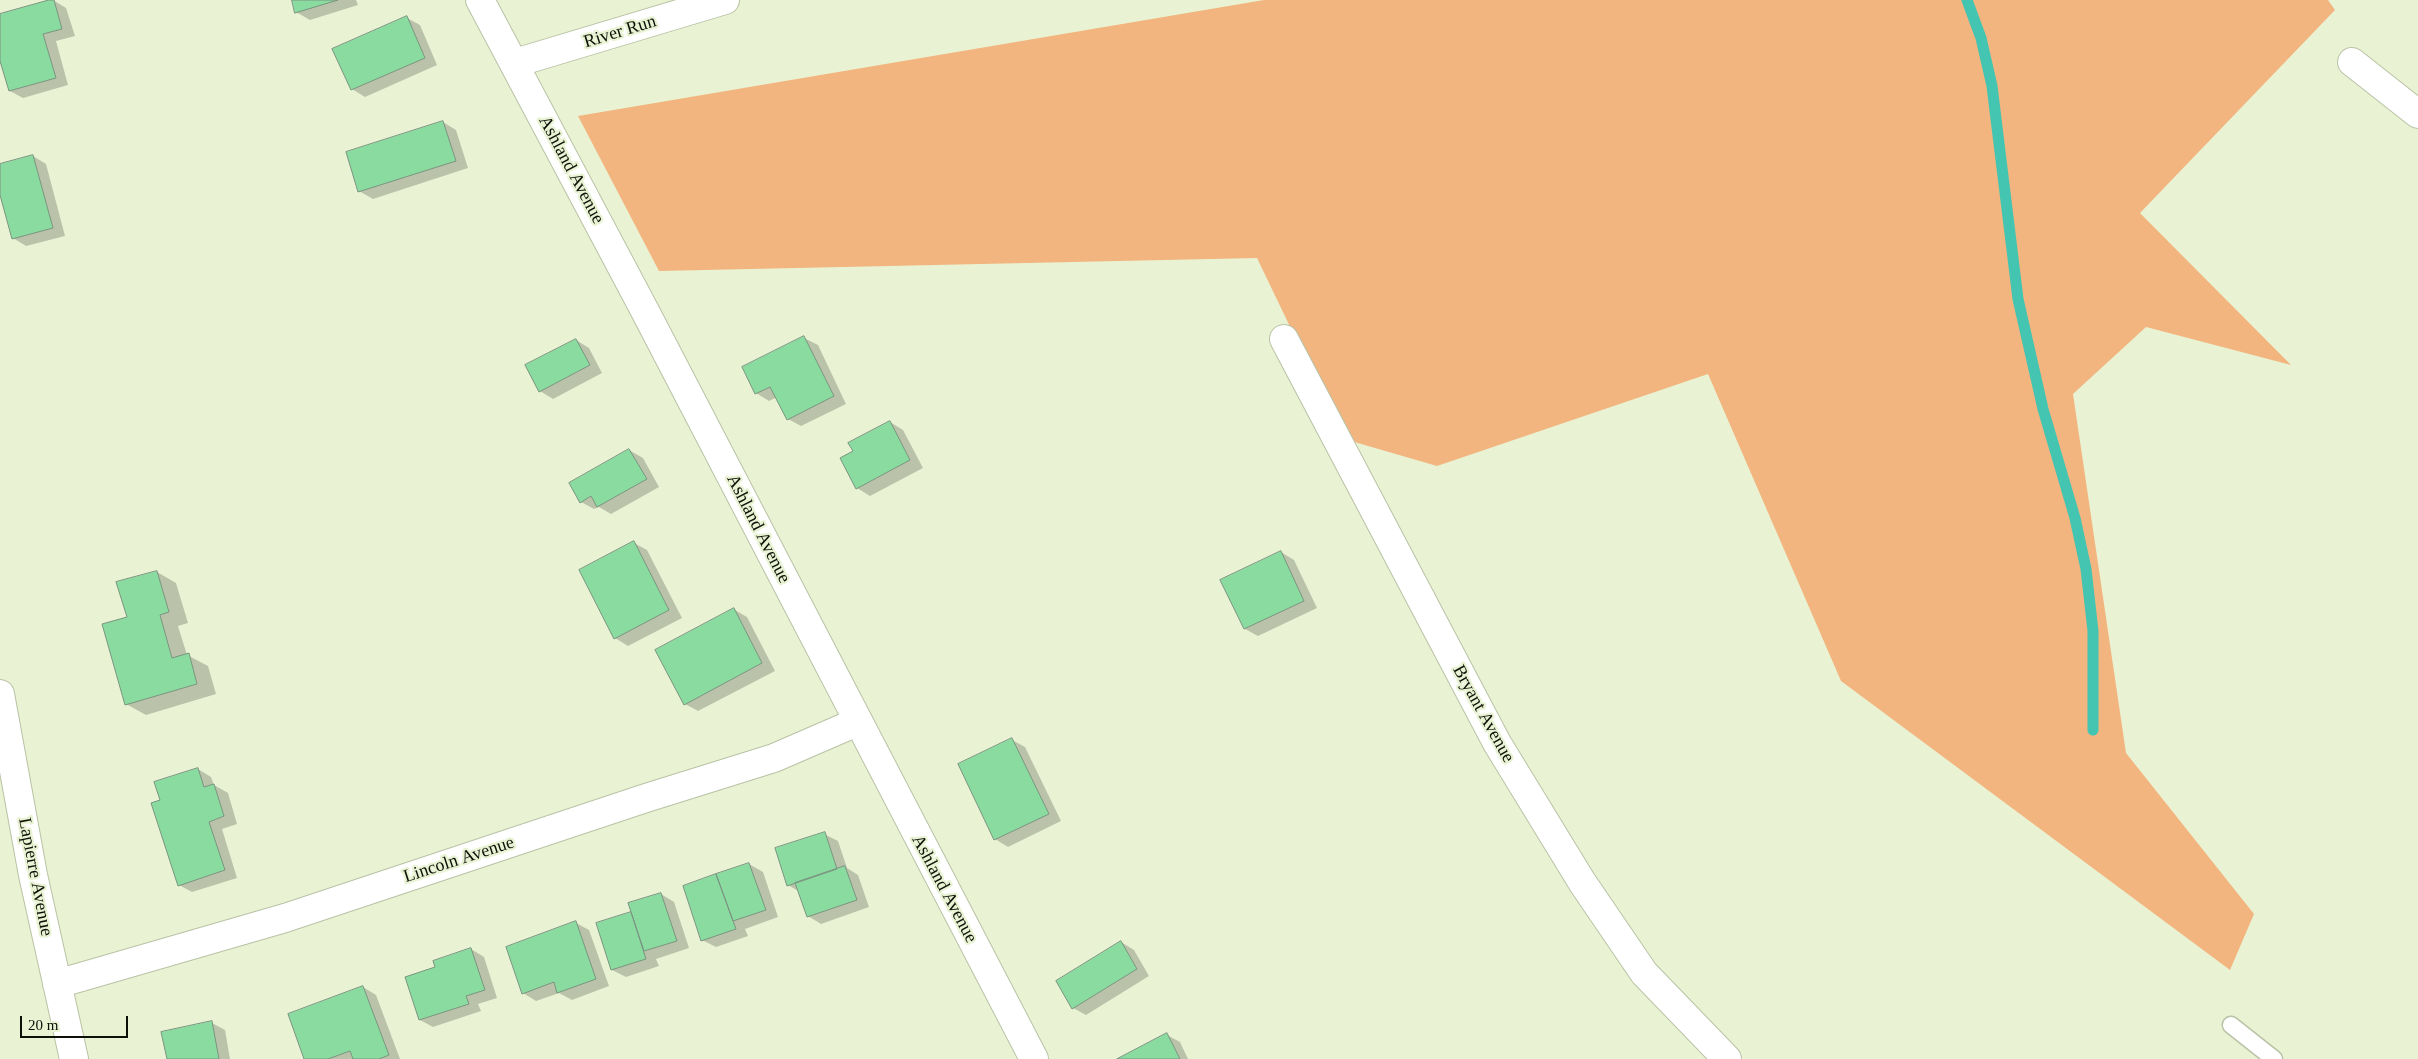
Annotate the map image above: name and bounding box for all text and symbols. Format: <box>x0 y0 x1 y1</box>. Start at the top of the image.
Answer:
street label: River Run <box>581 11 659 53</box>
street label: Ashland Avenue <box>533 112 609 228</box>
street label: Ashland Avenue <box>721 471 795 587</box>
street label: Bryant Avenue <box>1447 661 1519 767</box>
street label: Lapierre Avenue <box>13 816 57 938</box>
street label: Ashland Avenue <box>906 831 982 947</box>
street label: Lincoln Avenue <box>401 832 517 888</box>
scale bar <box>22 1006 130 1038</box>
text: 20 m <box>28 1017 58 1033</box>

